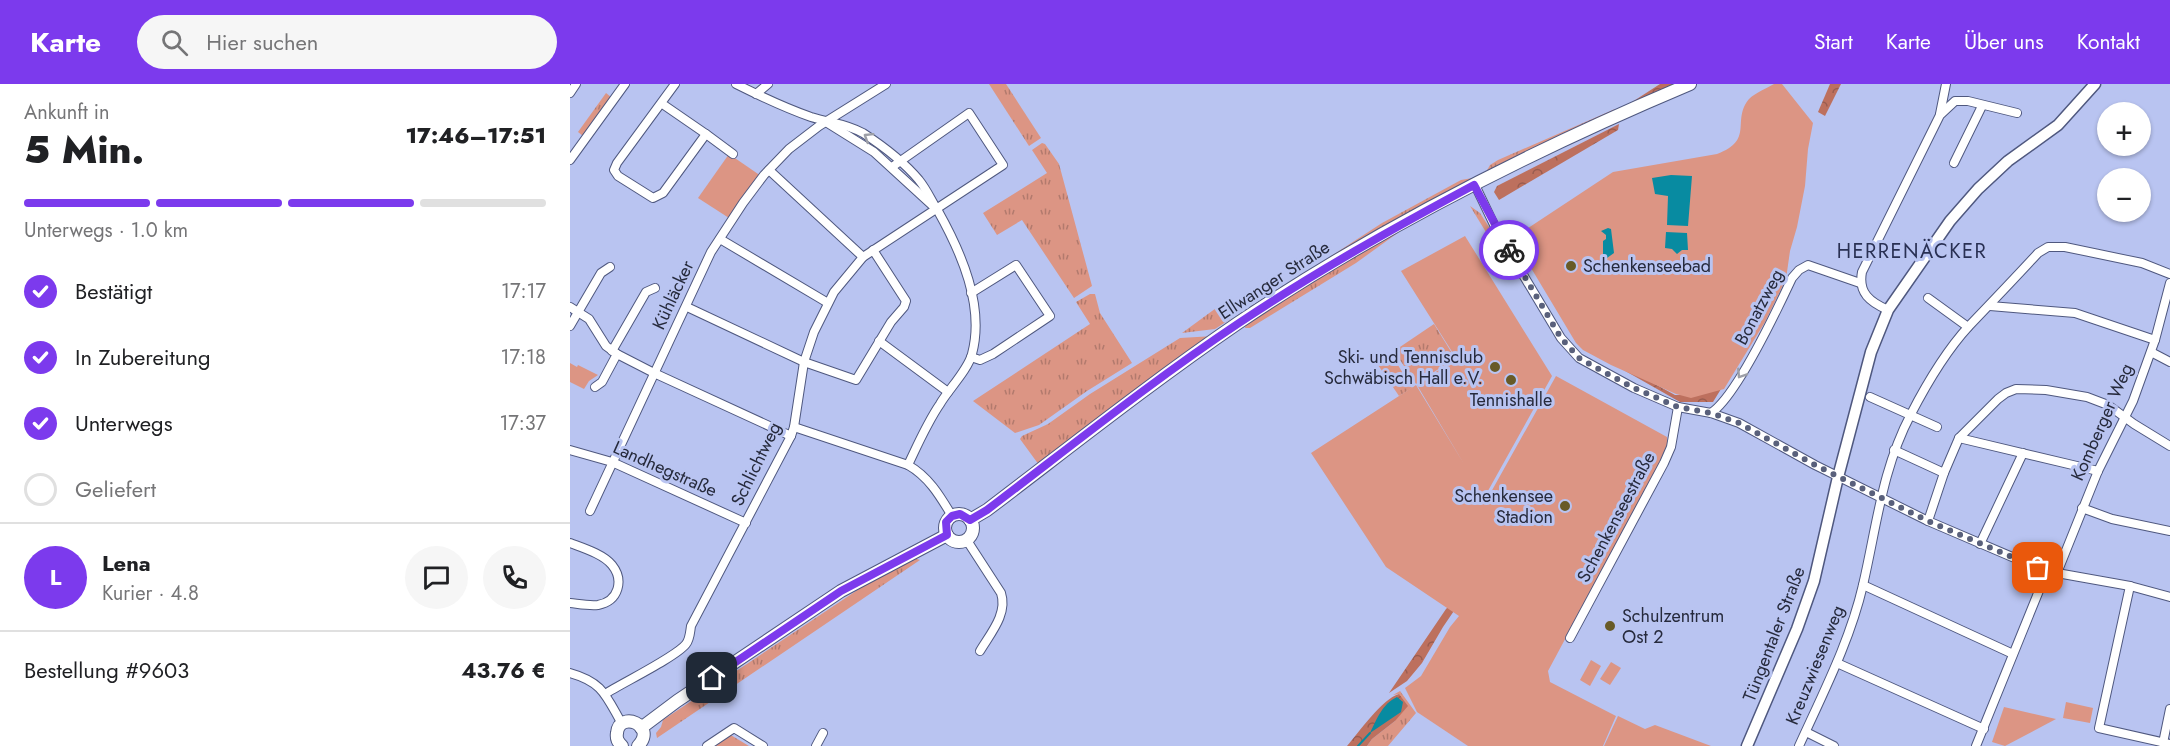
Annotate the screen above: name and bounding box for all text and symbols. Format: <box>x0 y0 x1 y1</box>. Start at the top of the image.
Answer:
search box <box>137 15 557 69</box>
text: Karte <box>30 22 101 63</box>
icon: search <box>158 26 191 59</box>
text: Hier suchen <box>206 26 318 58</box>
text: Start <box>1814 27 1853 57</box>
text: Karte <box>1886 27 1931 57</box>
text: Über uns <box>1964 27 2044 57</box>
text: Kontakt <box>2077 27 2140 57</box>
text: Ankunft in <box>24 98 110 127</box>
map controls <box>2097 102 2151 222</box>
button: + <box>2097 102 2151 156</box>
text: 17:46–17:51 <box>406 119 546 151</box>
text: 5 Min. <box>24 121 144 178</box>
one-way arrow <box>864 132 874 144</box>
button: − <box>2097 168 2151 222</box>
text: Unterwegs · 1.0 km <box>24 216 188 245</box>
courier <box>1479 220 1539 280</box>
street label: Ellwanger Straße <box>1213 234 1335 326</box>
icon: bike <box>1493 234 1526 267</box>
district label: HERRENÄCKER <box>1837 237 1987 266</box>
place label: Schenkenseebad <box>1583 253 1711 279</box>
street label: Kühläcker <box>646 255 701 334</box>
marker: Schenkenseebad <box>1564 259 1578 273</box>
street label: Bonatzweg <box>1728 265 1790 349</box>
icon: check <box>24 275 57 308</box>
text: Bestätigt <box>75 275 152 307</box>
text: 17:17 <box>501 277 546 306</box>
icon: check <box>24 341 57 374</box>
text: In Zubereitung <box>75 341 210 373</box>
text: 17:18 <box>501 343 546 372</box>
place label: Ski- und Tennisclub Schwäbisch Hall e.V. <box>1324 344 1483 391</box>
street label: Komberger Weg <box>2065 359 2139 485</box>
marker: Ski- und Tennisclub Schwäbisch Hall e.V. <box>1488 360 1502 374</box>
one-way arrow <box>1737 368 1748 379</box>
marker: Tennishalle <box>1504 373 1518 387</box>
place label: Tennishalle <box>1470 387 1552 413</box>
icon: check <box>24 407 57 440</box>
text: Unterwegs <box>75 407 173 439</box>
text: 17:37 <box>499 409 546 438</box>
street label: Schlichtweg <box>724 418 788 510</box>
street label: Landhegstraße <box>609 434 721 504</box>
street label: Schenkenseestraße <box>1571 447 1661 587</box>
text: Geliefert <box>75 473 156 505</box>
place label: Schenkensee Stadion <box>1454 483 1553 530</box>
marker: Schenkensee Stadion <box>1558 499 1572 513</box>
pin <box>2012 542 2063 593</box>
button: chat <box>405 546 468 609</box>
button: phone <box>483 546 546 609</box>
text: Lena <box>102 547 151 579</box>
icon: bag <box>2021 551 2054 584</box>
text: L <box>50 561 61 593</box>
street label: Tüngentaler Straße <box>1736 563 1812 705</box>
text: Kurier · 4.8 <box>102 579 199 608</box>
street label: Kreuzwiesenweg <box>1779 601 1851 729</box>
place label: Schulzentrum Ost 2 <box>1622 603 1724 650</box>
marker: Schulzentrum Ost 2 <box>1603 619 1617 633</box>
pin <box>686 652 737 703</box>
text: Bestellung #9603 <box>24 654 189 686</box>
text: 43.76 € <box>461 654 546 686</box>
icon: home <box>695 661 728 694</box>

